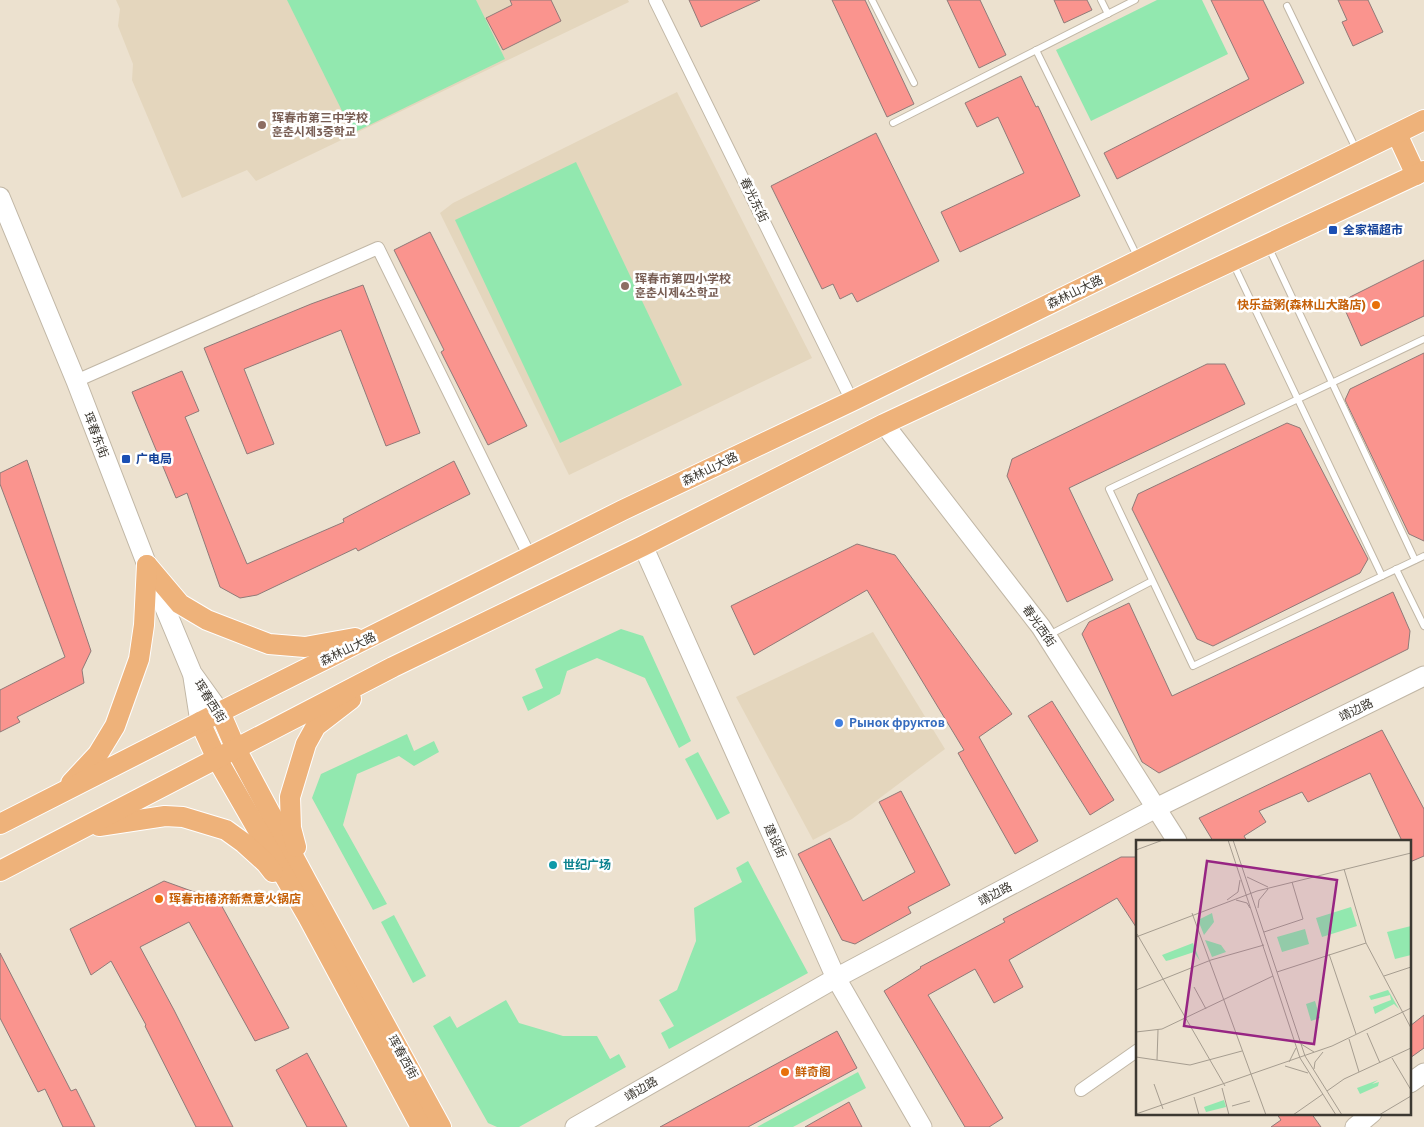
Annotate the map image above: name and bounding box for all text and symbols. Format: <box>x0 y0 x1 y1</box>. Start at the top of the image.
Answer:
place label: 珲春市第三中学校 훈춘시제3중학교 <box>272 111 368 140</box>
marker: 珲春市第三中学校 훈춘시제3중학교 <box>256 119 268 131</box>
street label: 春光东街 <box>736 175 771 225</box>
place label: 全家福超市 <box>1343 223 1403 238</box>
marker: 全家福超市 <box>1327 224 1339 236</box>
place label: 珲春市第四小学校 훈춘시제4소학교 <box>635 272 731 301</box>
street label: 森林山大路 <box>1045 273 1105 312</box>
marker: 珲春市第四小学校 훈춘시제4소학교 <box>619 280 631 292</box>
place label: 快乐益粥(森林山大路店) <box>1237 298 1366 313</box>
marker: 快乐益粥(森林山大路店) <box>1370 299 1382 311</box>
street label: 珲春东街 <box>80 410 111 460</box>
street label: 森林山大路 <box>680 450 740 489</box>
place label: 广电局 <box>136 452 172 467</box>
marker: 广电局 <box>120 453 132 465</box>
street label: 春光西街 <box>1019 602 1059 650</box>
street label: 森林山大路 <box>318 630 378 669</box>
street label: 珲春西街 <box>190 677 229 726</box>
street label: 靖边路 <box>1337 696 1376 725</box>
place label: Рынок фруктов <box>849 716 945 731</box>
marker: Рынок фруктов <box>833 717 845 729</box>
street label: 建设街 <box>760 822 789 861</box>
inset map <box>1136 840 1412 1114</box>
place label: 世纪广场 <box>563 858 611 873</box>
marker: 世纪广场 <box>547 859 559 871</box>
street label: 靖边路 <box>976 879 1015 910</box>
place label: 珲春市椿济新煮意火锅店 <box>169 892 301 907</box>
marker: 珲春市椿济新煮意火锅店 <box>153 893 165 905</box>
street label: 珲春西街 <box>384 1033 421 1082</box>
place label: 鲜奇阁 <box>795 1065 831 1080</box>
marker: 鲜奇阁 <box>779 1066 791 1078</box>
street label: 靖边路 <box>622 1074 661 1105</box>

